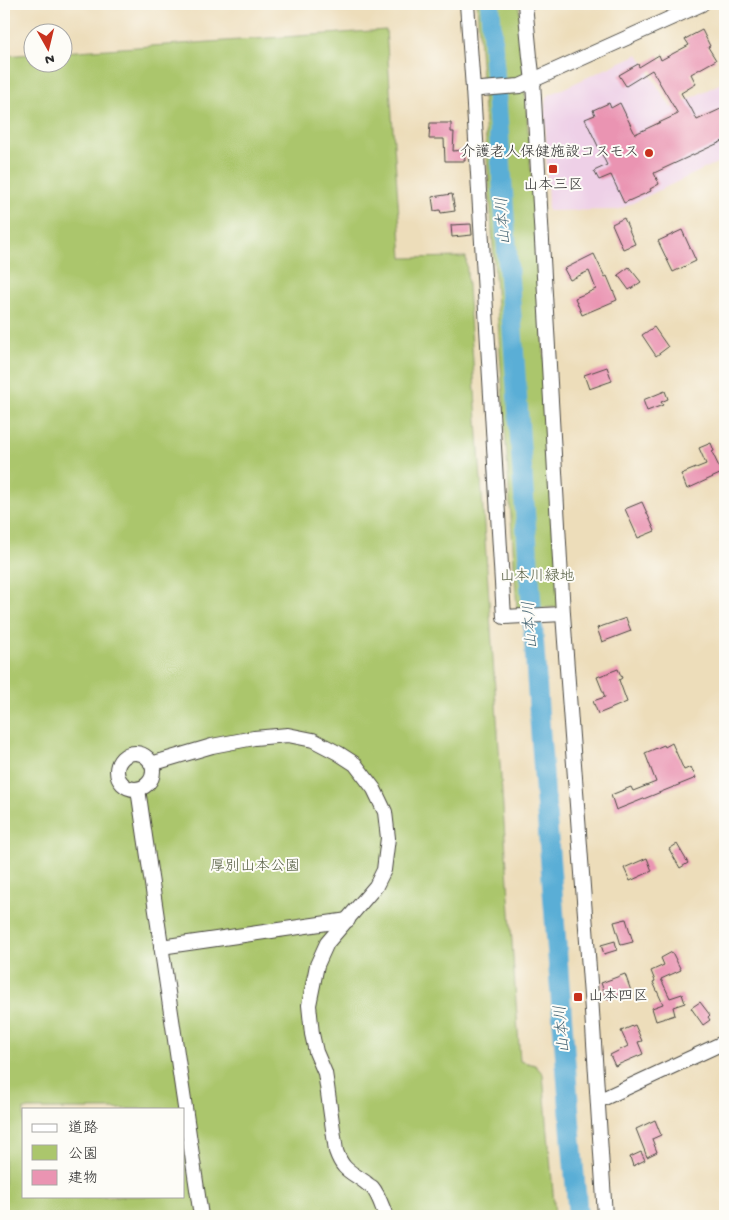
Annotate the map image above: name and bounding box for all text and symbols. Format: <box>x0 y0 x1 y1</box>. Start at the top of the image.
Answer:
north arrow <box>22 22 72 72</box>
text: N <box>44 49 55 67</box>
place label: 介護老人保健施設コスモス <box>460 143 639 162</box>
marker: 介護老人保健施設コスモス <box>643 147 655 159</box>
marker: 山本三区 <box>547 163 559 175</box>
place label: 山本三区 <box>523 176 583 195</box>
water label: 山本川 <box>493 196 516 246</box>
park label: 山本川緑地 <box>499 567 575 586</box>
water label: 山本川 <box>520 600 543 650</box>
park label: 厚別山本公園 <box>210 857 300 876</box>
place label: 山本四区 <box>588 987 648 1006</box>
marker: 山本四区 <box>572 991 584 1003</box>
water label: 山本川 <box>551 1004 576 1054</box>
legend <box>22 1108 185 1198</box>
text: 道路 <box>68 1120 98 1138</box>
text: 公園 <box>68 1146 98 1164</box>
text: 建物 <box>68 1170 98 1188</box>

